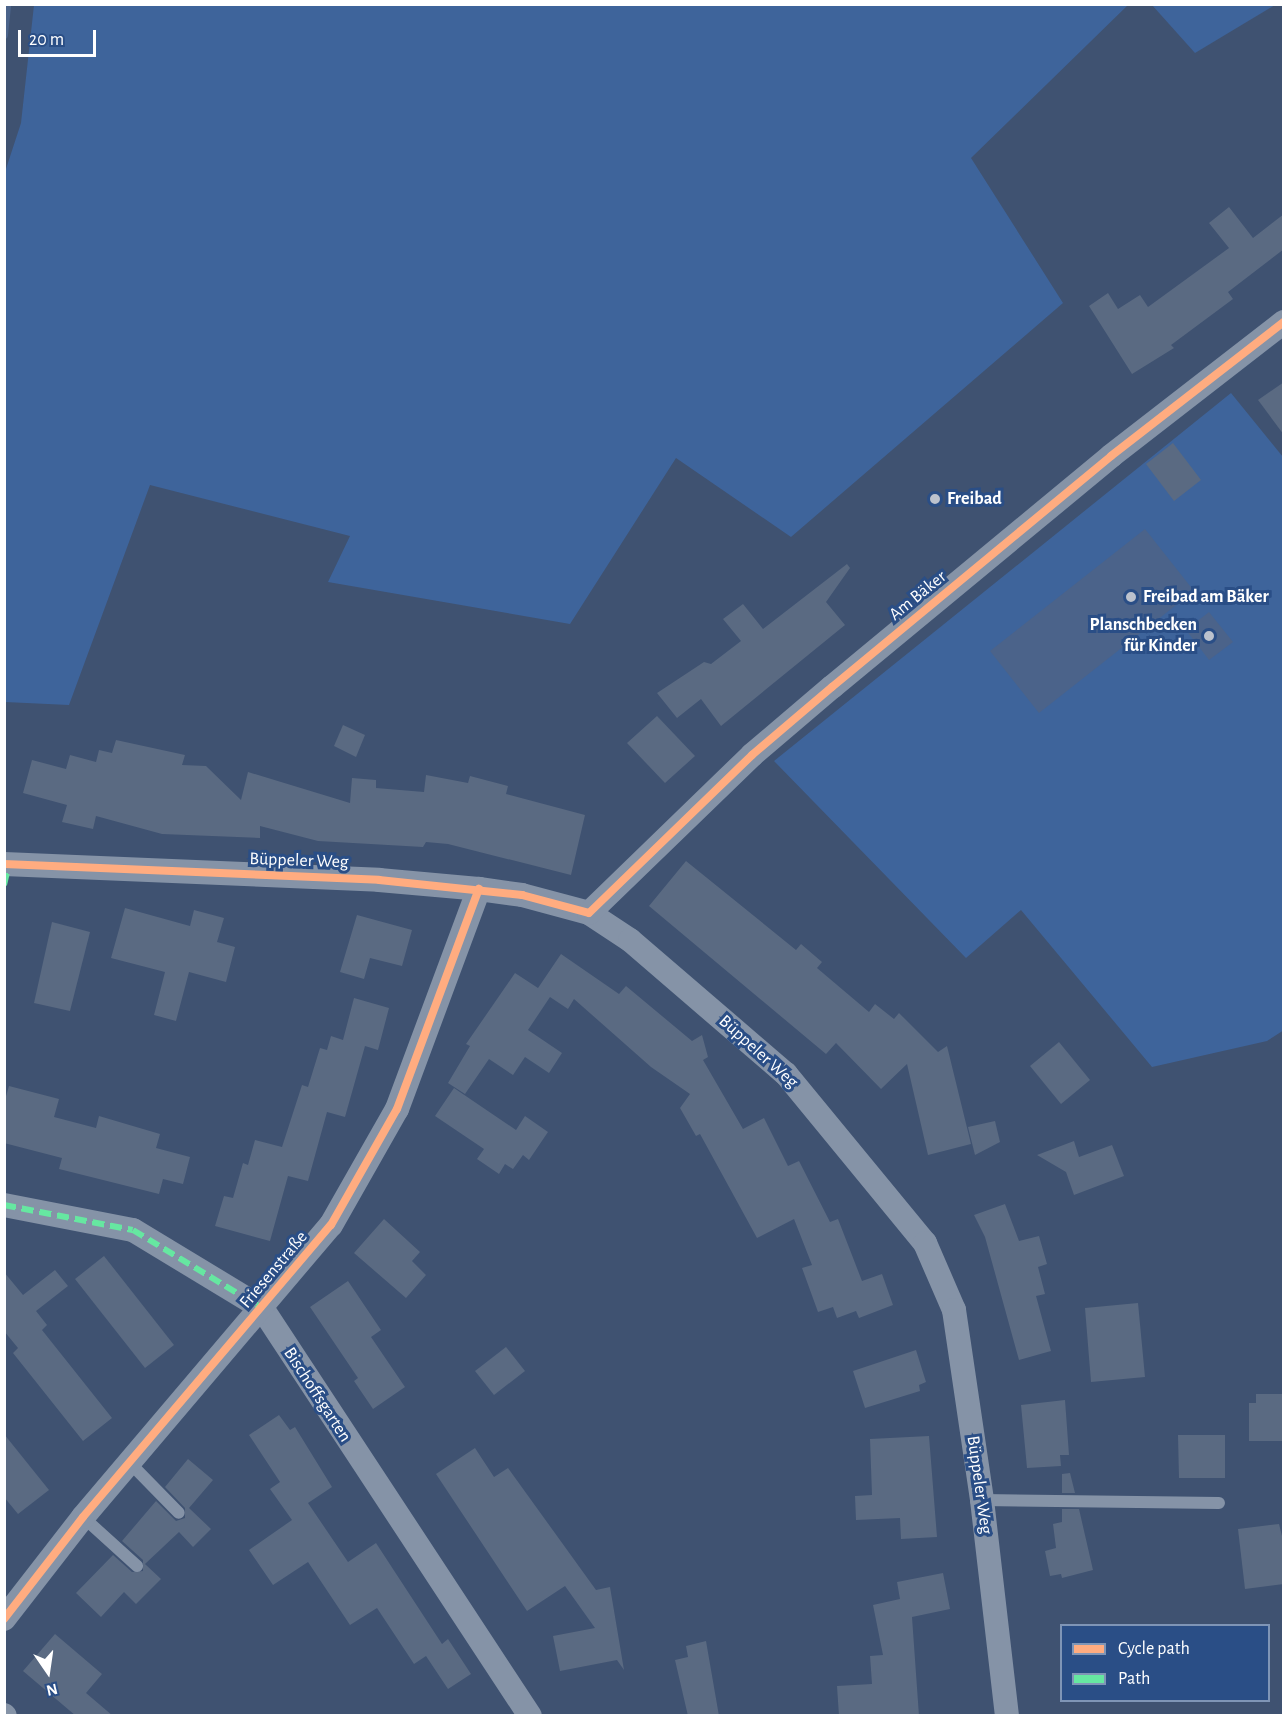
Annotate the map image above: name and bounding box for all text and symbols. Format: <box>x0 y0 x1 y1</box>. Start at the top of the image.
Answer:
scale bar <box>21 18 99 56</box>
text: 20 m <box>29 31 64 49</box>
place label: Freibad <box>947 488 1002 510</box>
marker: Freibad <box>928 492 942 506</box>
street label: Am Bäker <box>885 566 951 626</box>
place label: Freibad am Bäker <box>1143 586 1269 608</box>
marker: Freibad am Bäker <box>1124 590 1138 604</box>
place label: Planschbecken für Kinder <box>1089 615 1197 658</box>
marker: Planschbecken für Kinder <box>1202 629 1216 643</box>
street label: Büppeler Weg <box>249 848 349 874</box>
street label: Büppeler Weg <box>714 1011 802 1093</box>
street label: Friesenstraße <box>235 1227 313 1313</box>
street label: Bischoffsgarten <box>278 1344 356 1446</box>
street label: Büppeler Weg <box>961 1434 997 1536</box>
legend <box>1060 1624 1270 1702</box>
text: Cycle path <box>1118 1640 1190 1658</box>
north arrow <box>18 1642 78 1702</box>
text: Path <box>1118 1670 1150 1688</box>
text: N <box>45 1680 59 1699</box>

